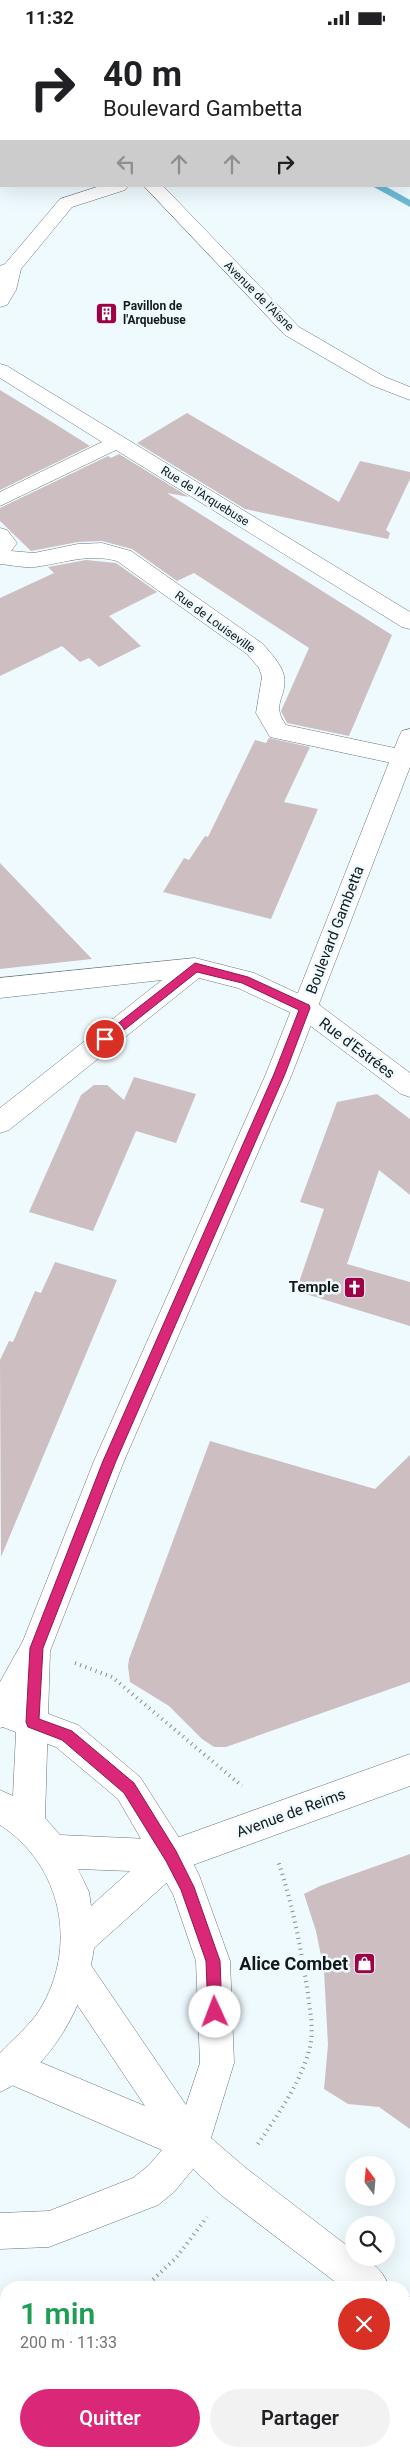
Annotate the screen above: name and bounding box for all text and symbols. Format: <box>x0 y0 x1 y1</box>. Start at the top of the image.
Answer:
text: 11:32 <box>25 6 74 29</box>
text: 40 m <box>103 54 182 95</box>
icon: right <box>20 55 85 120</box>
text: Boulevard Gambetta <box>103 96 302 121</box>
icon: left <box>112 150 140 178</box>
icon: ahead <box>165 150 193 178</box>
icon: ahead <box>218 150 246 178</box>
icon: right <box>271 150 299 178</box>
street label: Avenue de l'Aisne <box>221 258 297 334</box>
place label: Pavillon de l'Arquebuse <box>123 299 186 327</box>
building icon: Pavillon de l'Arquebuse <box>95 301 119 325</box>
street label: Rue de l'Arquebuse <box>158 463 252 529</box>
street label: Rue de Louiseville <box>172 588 258 656</box>
street label: Boulevard Gambetta <box>302 863 368 997</box>
street label: Rue d'Estrées <box>316 1014 398 1082</box>
pin <box>84 1018 126 1060</box>
icon: arrive <box>91 1025 119 1053</box>
church icon: Temple <box>343 1275 367 1299</box>
place label: Temple <box>289 1278 339 1296</box>
street label: Avenue de Reims <box>234 1785 348 1841</box>
shop icon: Alice Combet <box>352 1951 376 1975</box>
place label: Alice Combet <box>239 1953 348 1974</box>
position arrow <box>188 1985 240 2037</box>
north arrow <box>345 2156 395 2206</box>
map controls <box>345 2156 395 2266</box>
button: search <box>345 2216 395 2266</box>
text: 1 min <box>20 2296 95 2331</box>
button: close <box>338 2298 390 2350</box>
text: 200 m · 11:33 <box>20 2333 117 2352</box>
button: Quitter <box>20 2389 200 2447</box>
button: Partager <box>210 2389 390 2447</box>

